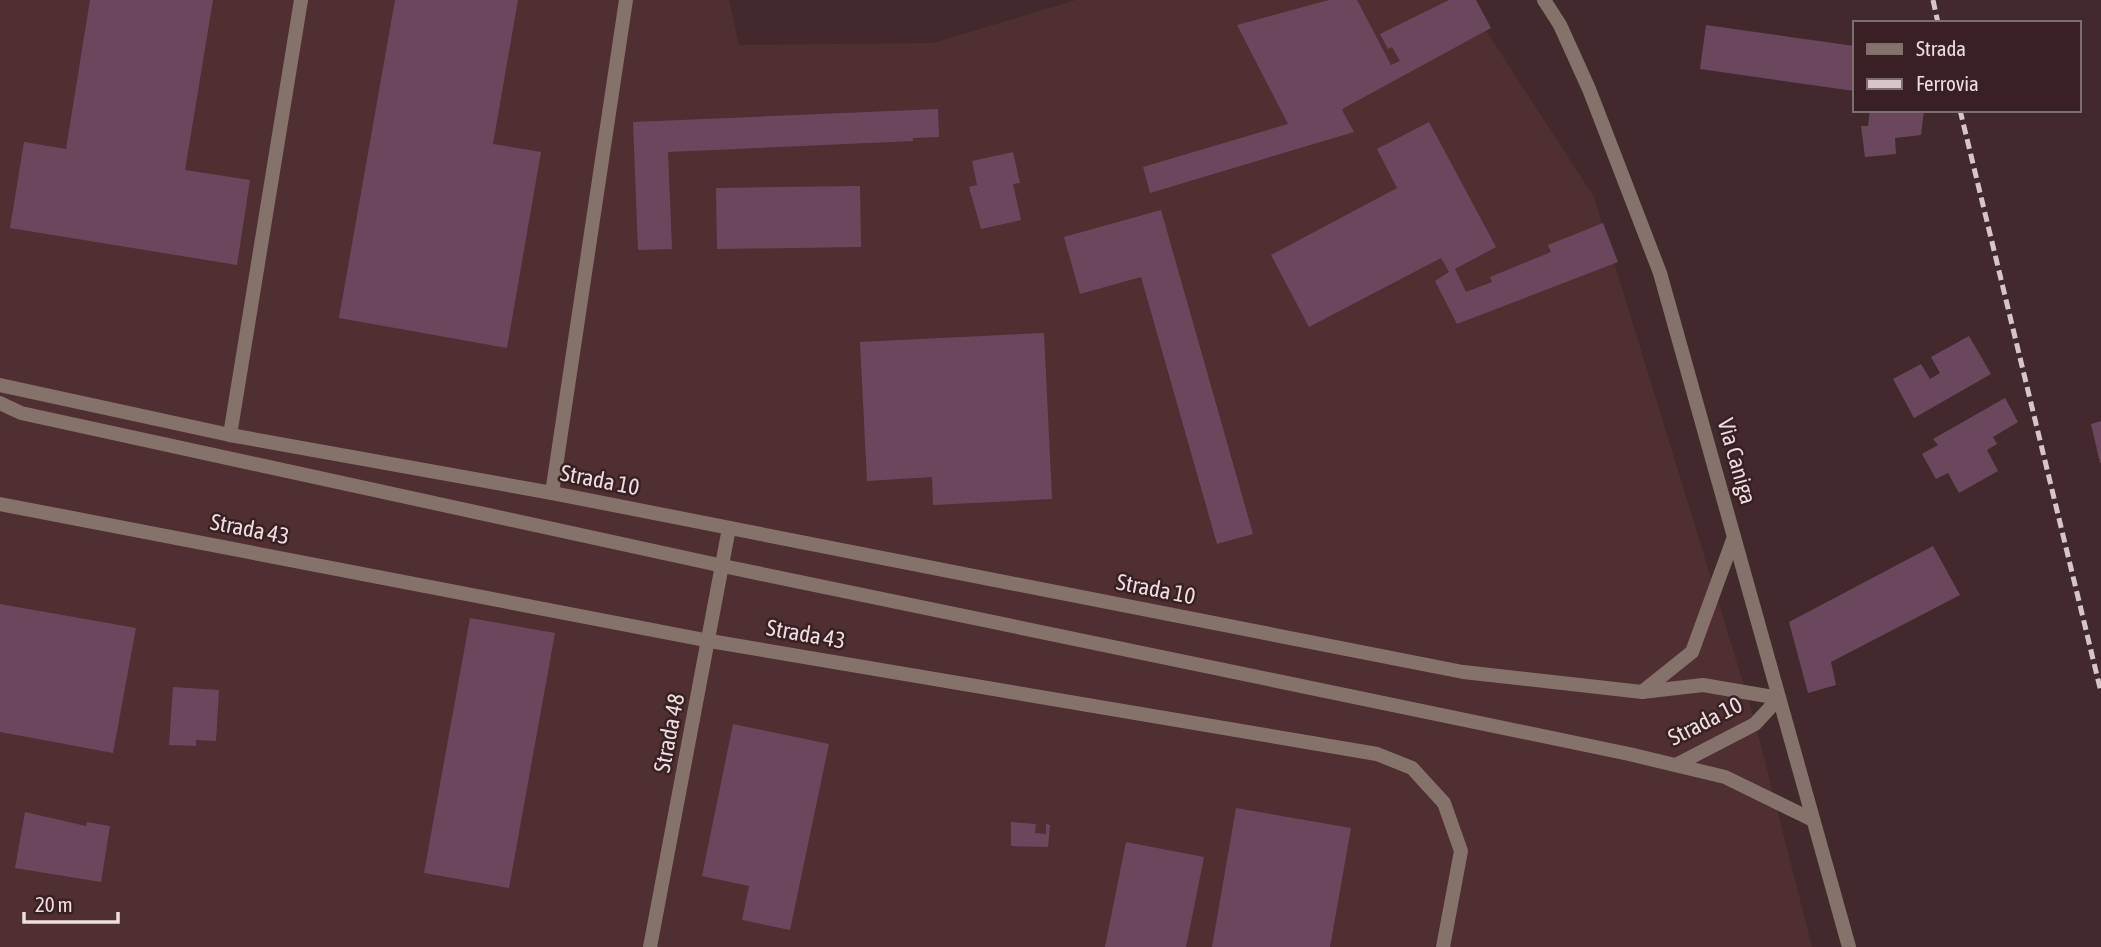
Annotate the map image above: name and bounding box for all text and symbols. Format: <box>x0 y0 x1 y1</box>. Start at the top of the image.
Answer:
legend <box>1853 21 2080 112</box>
text: Strada <box>1916 36 1966 60</box>
text: Ferrovia <box>1916 71 1979 95</box>
street label: Via Caniga <box>1712 415 1762 507</box>
street label: Strada 10 <box>558 460 642 500</box>
street label: Strada 43 <box>208 509 292 549</box>
street label: Strada 10 <box>1114 569 1198 609</box>
street label: Strada 43 <box>765 614 847 654</box>
street label: Strada 48 <box>649 691 689 775</box>
street label: Strada 10 <box>1664 691 1746 751</box>
scale bar <box>24 880 119 924</box>
text: 20 m <box>35 892 73 916</box>

